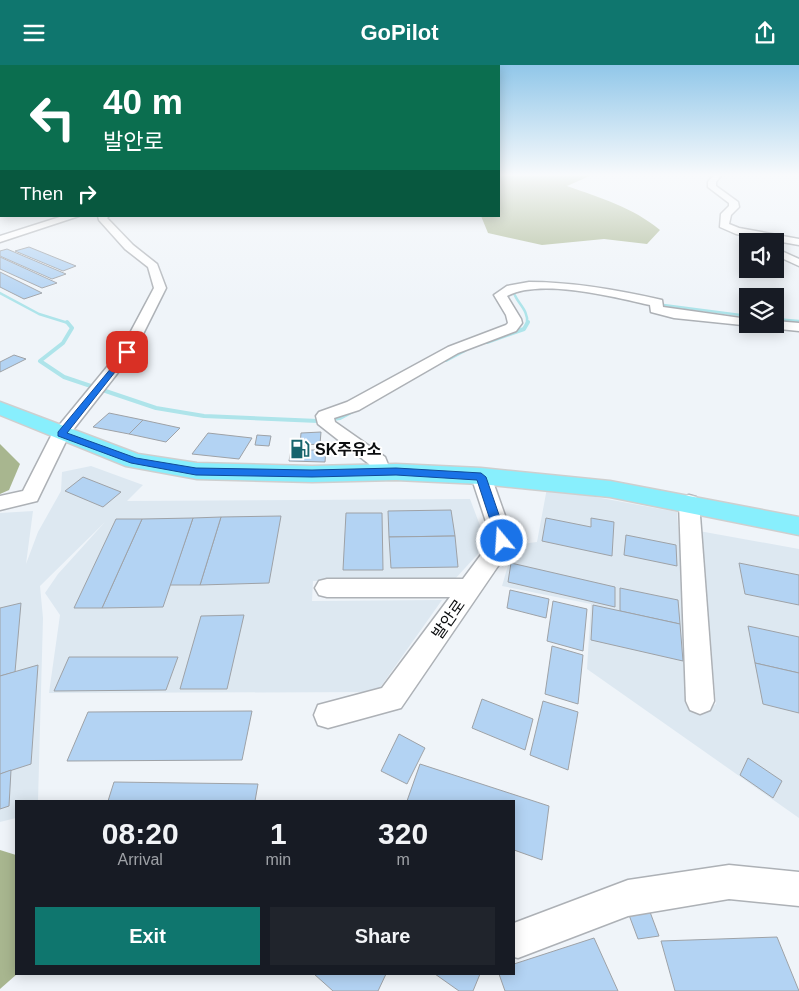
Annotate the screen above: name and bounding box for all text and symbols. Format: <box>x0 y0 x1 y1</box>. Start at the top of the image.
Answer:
icon: menu <box>20 19 48 47</box>
icon: share <box>751 19 779 47</box>
text: GoPilot <box>360 20 439 45</box>
text: 40 m <box>103 82 183 121</box>
icon: left <box>20 85 85 150</box>
text: 발안로 <box>103 129 164 154</box>
icon: right <box>73 180 101 208</box>
text: Then <box>20 183 63 204</box>
map controls <box>739 233 784 333</box>
button: sound <box>739 233 784 278</box>
button: layers <box>739 288 784 333</box>
pin <box>106 331 148 373</box>
icon: arrive <box>113 338 141 366</box>
fuel station icon: SK주유소 <box>289 438 311 460</box>
place label: SK주유소 <box>315 441 382 458</box>
position arrow <box>475 514 527 566</box>
street label: 발안로 <box>429 596 468 642</box>
text: 08:20 <box>102 817 179 850</box>
text: 1 <box>270 817 287 850</box>
text: 320 <box>378 817 428 850</box>
text: Arrival <box>118 851 163 868</box>
text: min <box>265 851 291 868</box>
text: m <box>396 851 410 868</box>
button: Exit <box>35 907 260 965</box>
button: Share <box>270 907 495 965</box>

